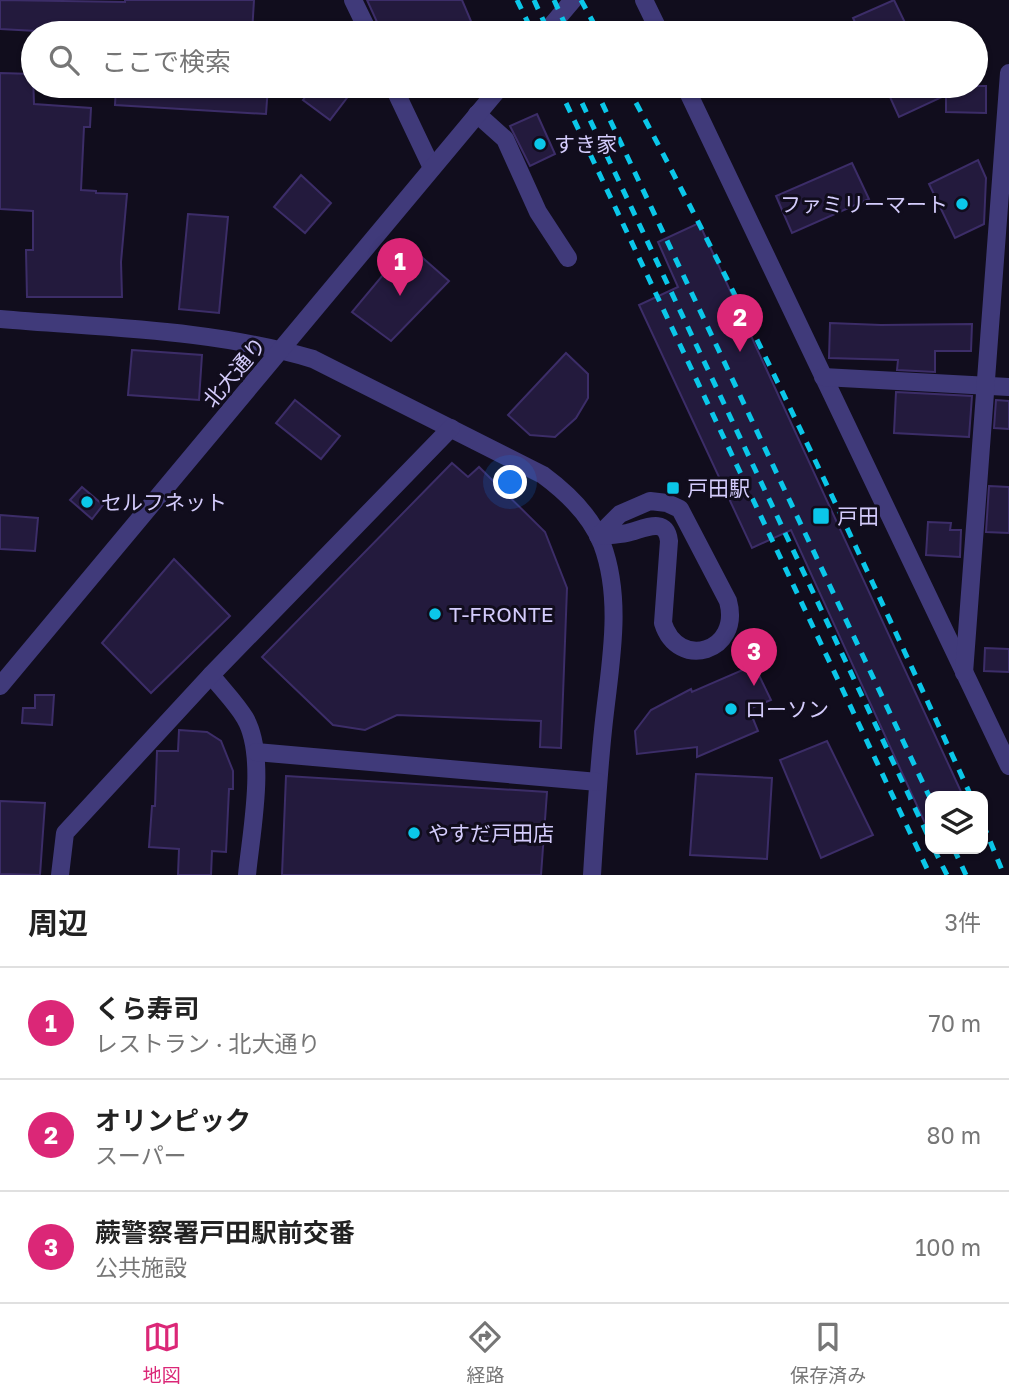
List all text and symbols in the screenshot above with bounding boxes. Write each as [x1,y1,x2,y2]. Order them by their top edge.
search box [21,21,988,98]
icon: search [45,41,83,79]
text: ここで検索 [101,46,231,77]
place label: すき家 [554,131,617,157]
marker: すき家 [532,136,548,152]
place label: ファミリーマート [780,191,948,217]
marker: ファミリーマート [954,196,970,212]
pin: 1 [377,238,423,296]
pin: 2 [717,294,763,352]
street label: 北大通り [197,331,271,413]
your location [493,465,527,499]
place label: 戸田駅 [687,475,750,501]
marker: 戸田駅 [665,480,681,496]
place label: セルフネット [101,489,227,515]
marker: セルフネット [79,494,95,510]
place label: 戸田 [837,503,879,529]
marker: 戸田 [811,506,831,526]
place label: T-FRONTE [449,601,553,627]
marker: T-FRONTE [427,606,443,622]
pin: 3 [731,628,777,686]
place label: ローソン [745,696,829,722]
marker: ローソン [723,701,739,717]
map controls [925,791,988,854]
button: layers [925,791,988,854]
place label: やすだ戸田店 [428,820,554,846]
marker: やすだ戸田店 [406,825,422,841]
text: 周辺 [28,905,88,941]
text: 3件 [945,908,981,936]
text: くら寿司 [95,993,199,1024]
text: 1 [45,1009,57,1037]
text: 70 m [928,1009,981,1037]
text: レストラン · 北大通り [95,1029,320,1057]
text: オリンピック [95,1105,251,1136]
text: 2 [44,1121,58,1149]
text: 80 m [927,1121,981,1149]
text: スーパー [95,1141,187,1169]
text: 蕨警察署戸田駅前交番 [95,1217,355,1248]
text: 3 [44,1233,58,1261]
text: 100 m [915,1233,981,1261]
text: 公共施設 [95,1253,187,1281]
tab: 地図 [143,1318,181,1387]
tab: 経路 [466,1318,504,1387]
tab: 保存済み [790,1318,866,1387]

